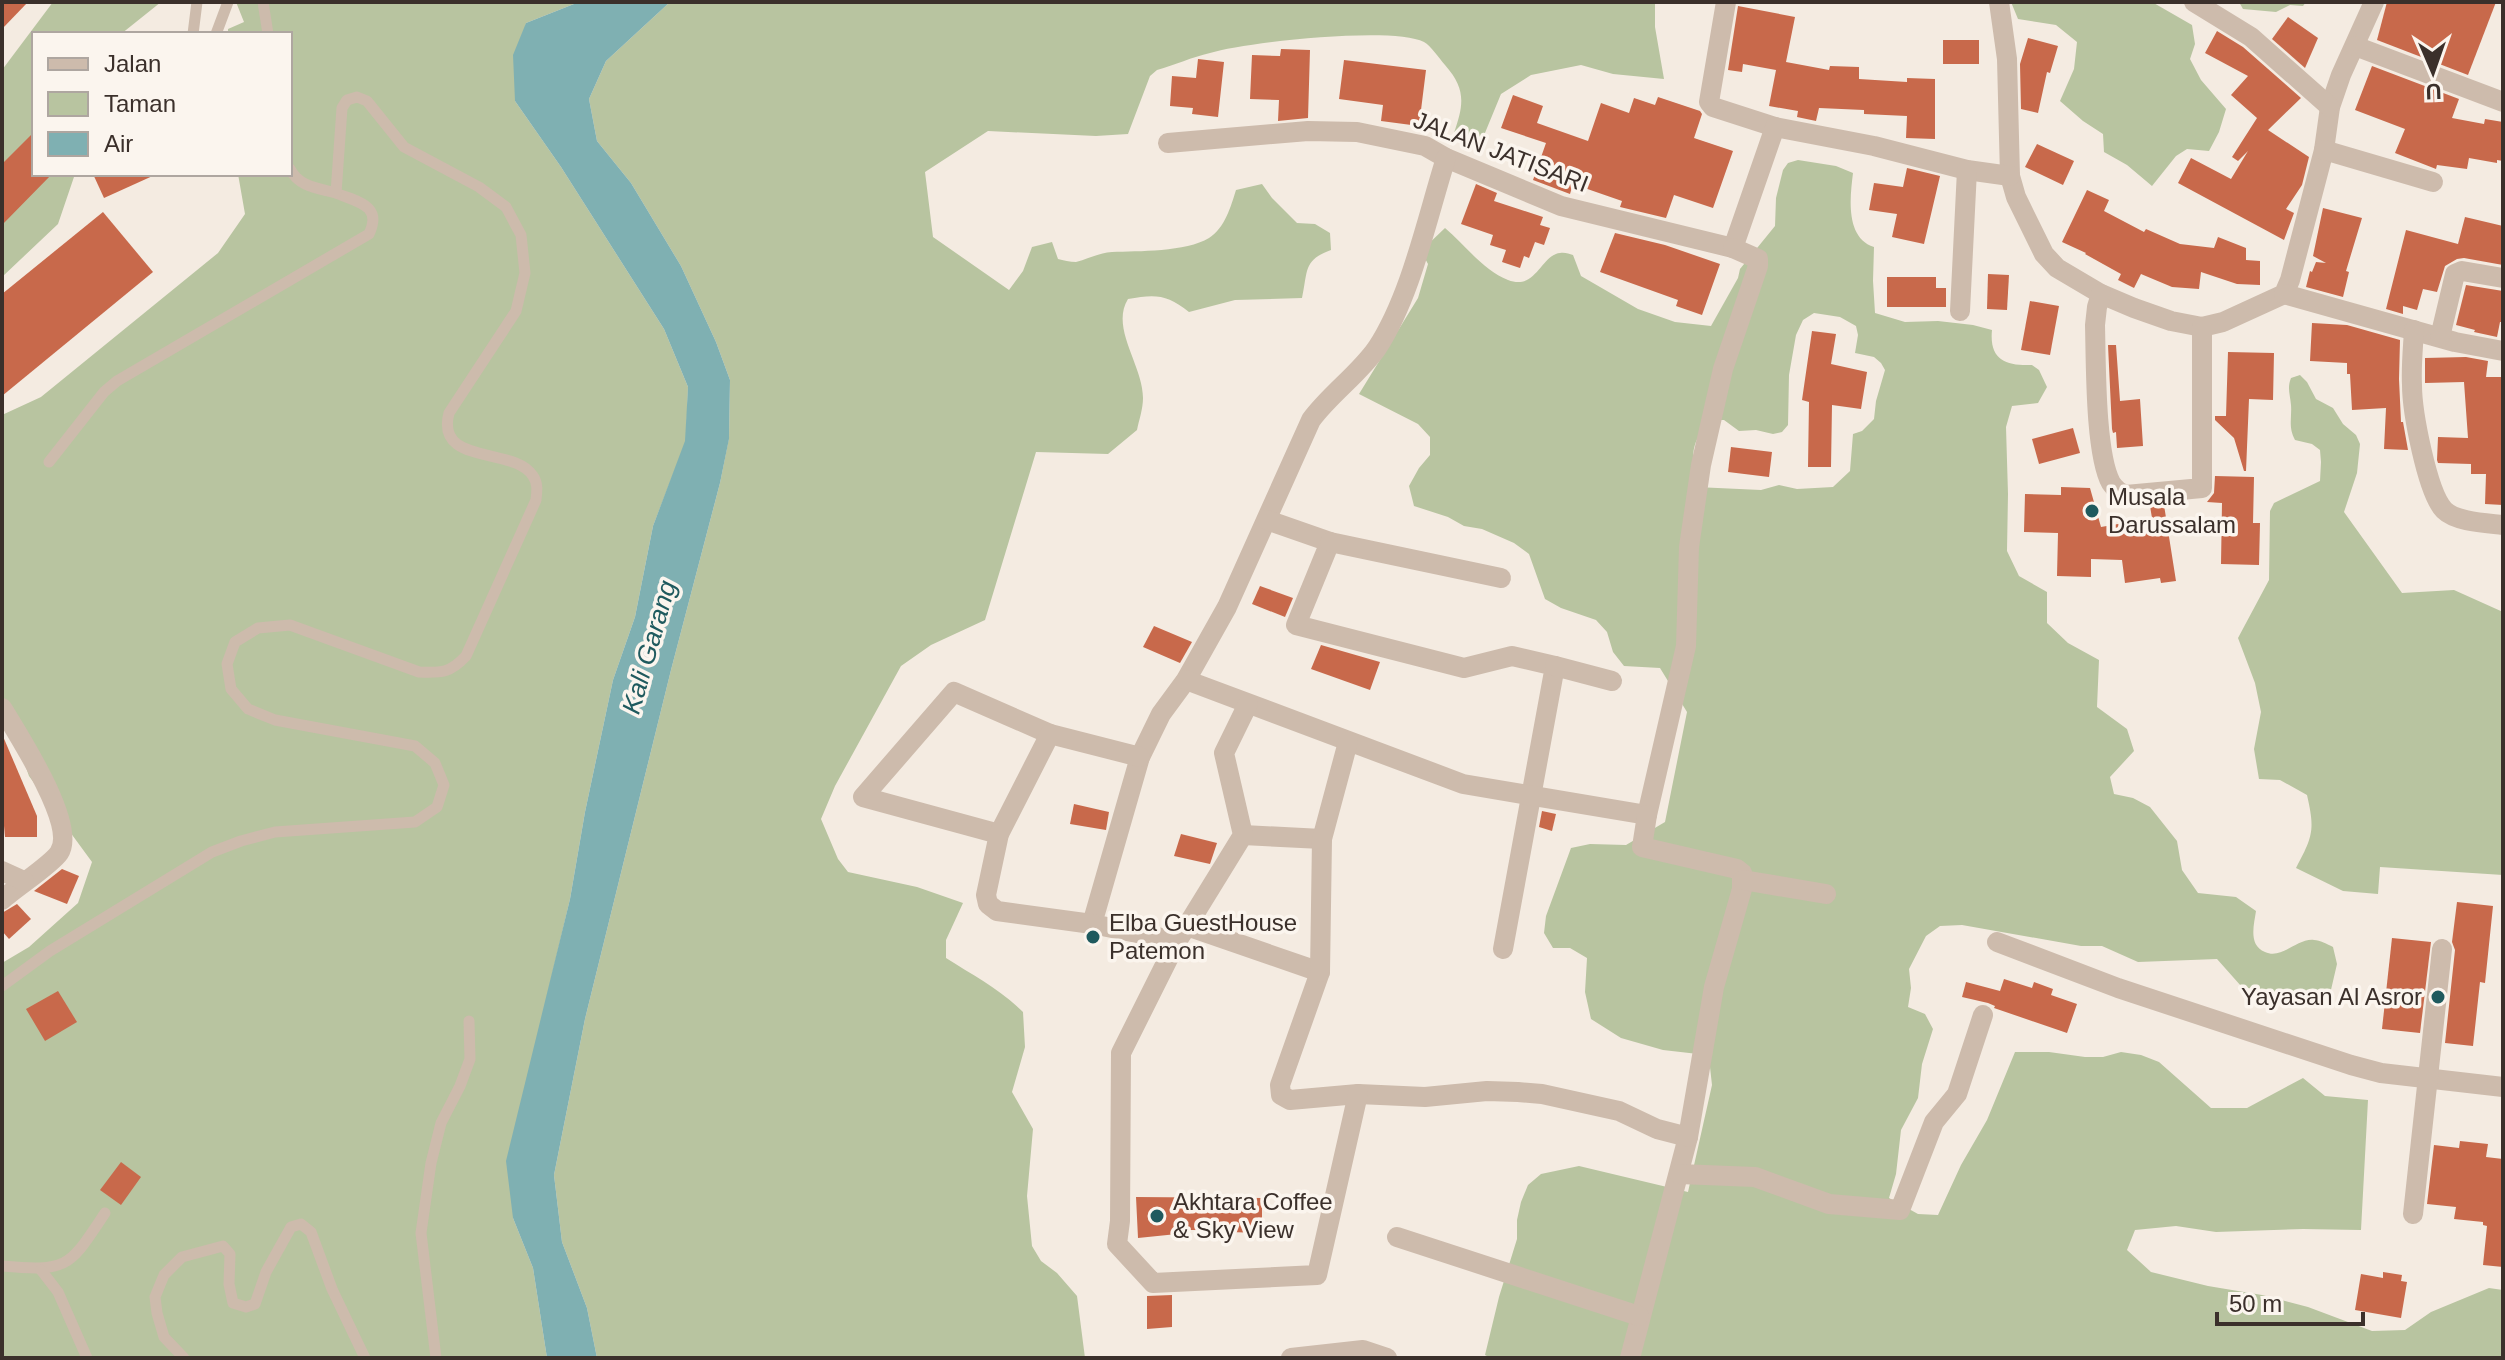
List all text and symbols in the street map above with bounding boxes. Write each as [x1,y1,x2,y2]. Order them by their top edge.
legend [32,32,292,176]
north arrow [2393,32,2473,112]
text: Jalan [104,50,161,77]
text: U [2425,79,2442,104]
text: Taman [104,90,176,117]
street label: JALAN JATISARI [1410,106,1592,197]
text: Air [104,130,133,157]
place label: Musala Darussalam [2108,483,2236,538]
marker: Musala Darussalam [2083,502,2101,520]
water label: Kali Garang [616,576,682,717]
place label: Elba GuestHouse Patemon [1109,909,1297,964]
marker: Elba GuestHouse Patemon [1084,928,1102,946]
place label: Yayasan Al Asror [2241,983,2422,1010]
marker: Yayasan Al Asror [2429,988,2447,1006]
place label: Akhtara Coffee & Sky View [1173,1188,1333,1243]
marker: Akhtara Coffee & Sky View [1148,1207,1166,1225]
scale bar [2217,1276,2363,1326]
text: 50 m [2229,1290,2282,1317]

